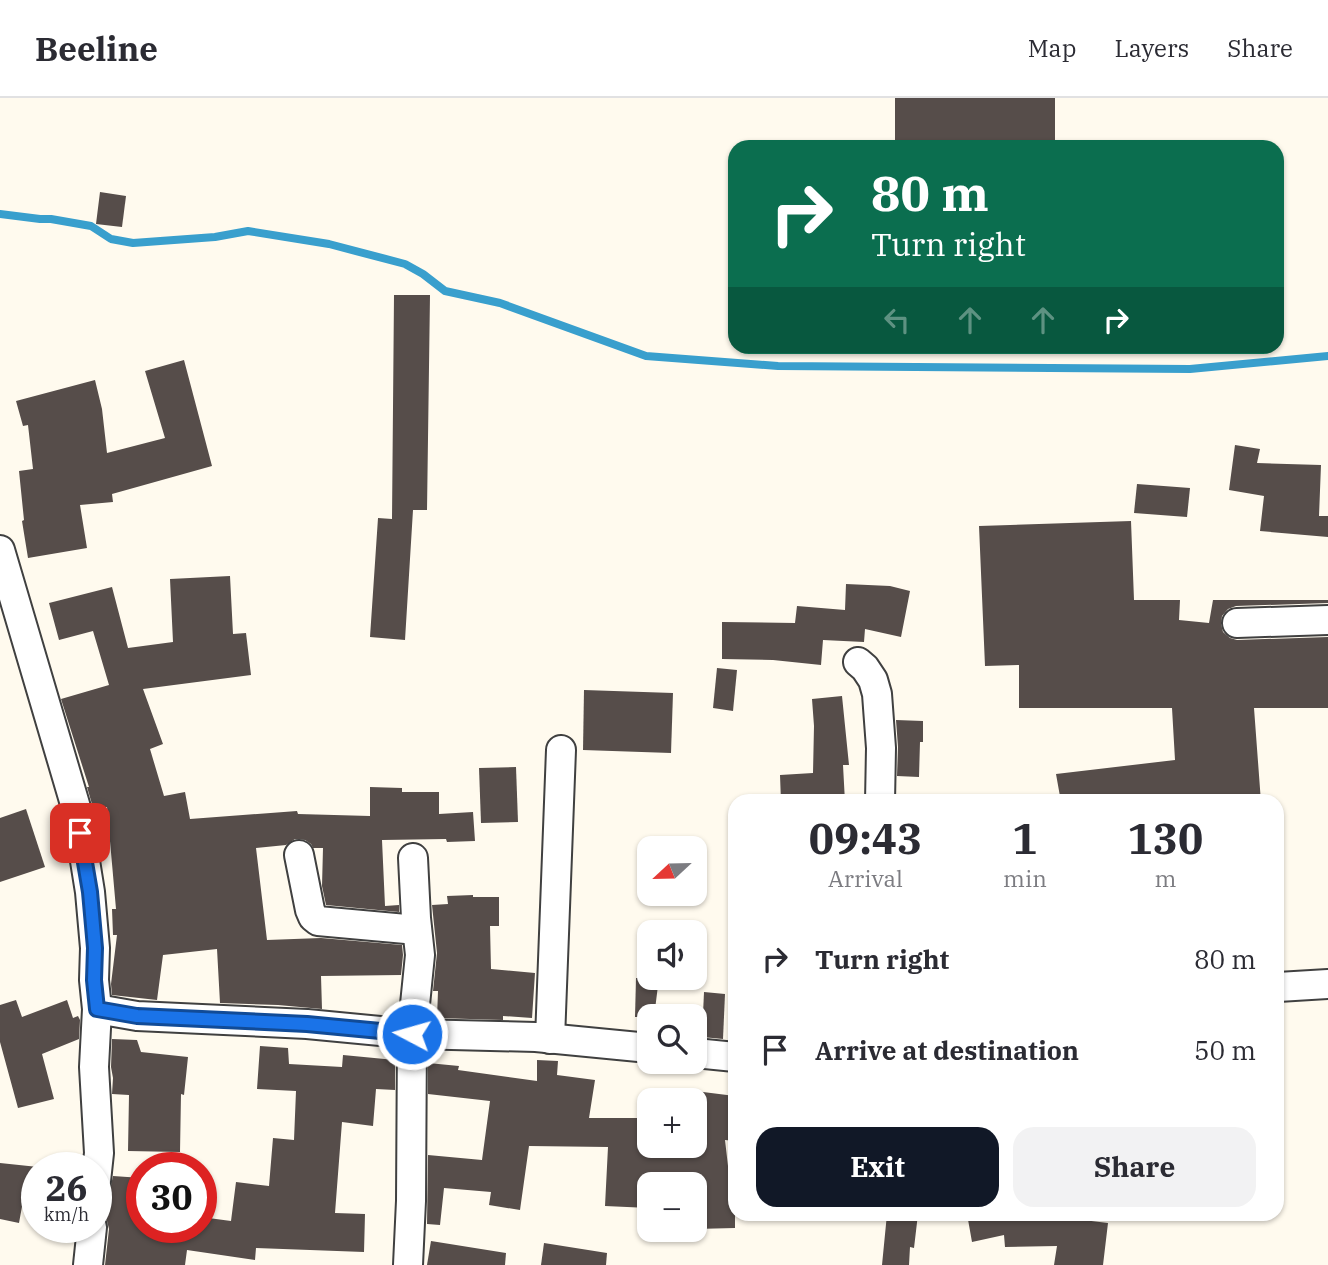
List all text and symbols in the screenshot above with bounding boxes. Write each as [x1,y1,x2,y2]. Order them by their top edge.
text: Beeline [35,27,158,70]
text: Map [1028,32,1076,64]
text: Layers [1114,32,1189,64]
text: Share [1227,32,1293,64]
text: 80 m [871,161,989,224]
icon: right [756,168,847,259]
text: Turn right [871,223,1026,265]
icon: left [878,301,916,339]
icon: ahead [951,301,989,339]
icon: ahead [1024,301,1062,339]
icon: right [1097,301,1135,339]
pin [50,803,110,863]
text: 09:43 [809,811,922,866]
text: 1 [1012,811,1038,866]
text: 130 [1128,811,1203,866]
icon: arrive [61,814,99,852]
north arrow [637,836,707,906]
map controls [637,836,707,1242]
text: Arrival [828,863,903,893]
text: min [1003,863,1047,893]
text: m [1154,863,1176,893]
button: sound [637,920,707,990]
icon: right [756,940,794,978]
text: Turn right [815,942,949,976]
text: 80 m [1194,942,1256,976]
position arrow [375,997,449,1071]
button: search [637,1004,707,1074]
icon: arrive [756,1031,794,1069]
text: Arrive at destination [815,1033,1079,1067]
text: 50 m [1194,1033,1256,1067]
button: + [637,1088,707,1158]
button: Exit [756,1127,999,1207]
button: Share [1013,1127,1256,1207]
speed limit sign: 30 [126,1152,217,1243]
text: 26 [45,1165,88,1211]
button: − [637,1172,707,1242]
text: km/h [44,1203,89,1226]

